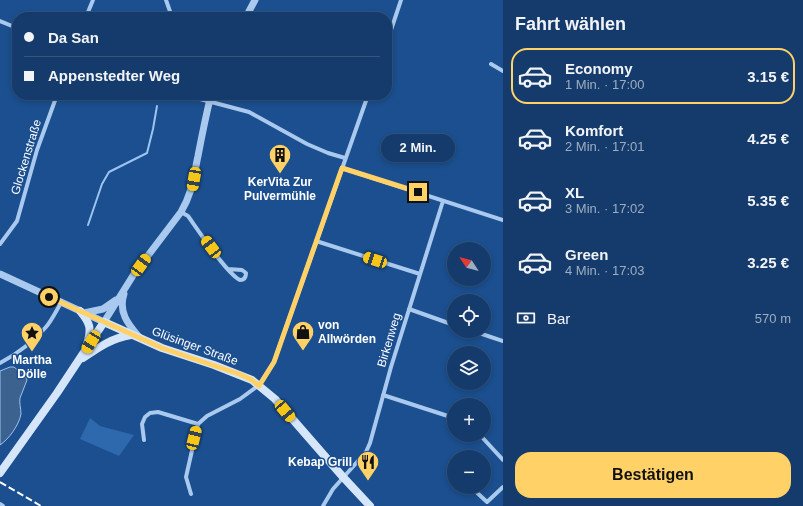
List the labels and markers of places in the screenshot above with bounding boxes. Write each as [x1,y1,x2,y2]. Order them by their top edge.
building icon: KerVita Zur Pulvermühle [267,142,293,175]
place label: KerVita Zur Pulvermühle [244,175,316,203]
place label: von Allwörden [318,318,376,346]
shop icon: von Allwörden [290,319,316,352]
place icon: Martha Dölle [19,320,45,353]
place label: Martha Dölle [12,353,52,381]
restaurant icon: Kebap Grill [355,449,381,482]
place label: Kebap Grill [288,455,352,469]

